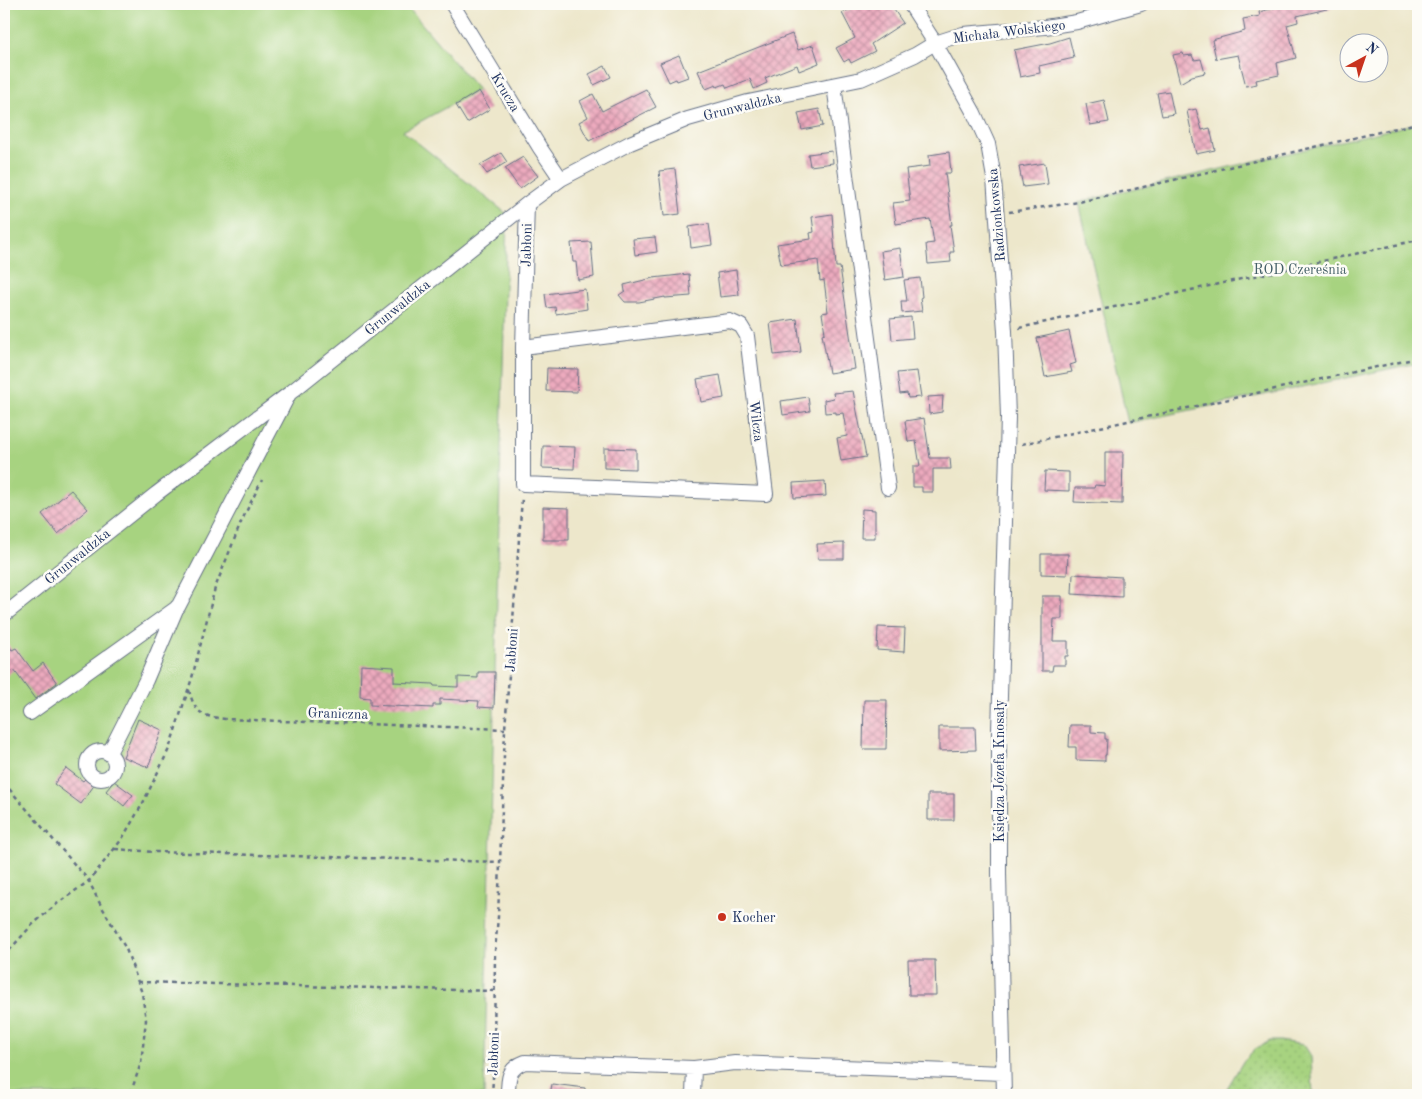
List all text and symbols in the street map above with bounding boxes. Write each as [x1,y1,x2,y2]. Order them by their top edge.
street label: Michała Wolskiego [952,18,1066,46]
north arrow [1340,32,1390,82]
text: N [1363,40,1381,58]
street label: Krucza [488,70,522,115]
street label: Grunwaldzka [702,91,783,123]
street label: Radzionkowska [986,167,1008,262]
street label: Jabłoni [520,223,534,267]
park label: ROD Czereśnia [1253,263,1347,277]
street label: Grunwaldzka [362,277,433,338]
street label: Wilcza [747,400,765,442]
street label: Grunwaldzka [42,526,113,587]
street label: Jabłoni [503,628,521,672]
street label: Księdza Józefa Knosały [993,699,1007,843]
street label: Graniczna [307,706,369,722]
marker: Kocher [716,911,728,923]
place label: Kocher [732,911,776,925]
street label: Jabłoni [486,1032,502,1076]

